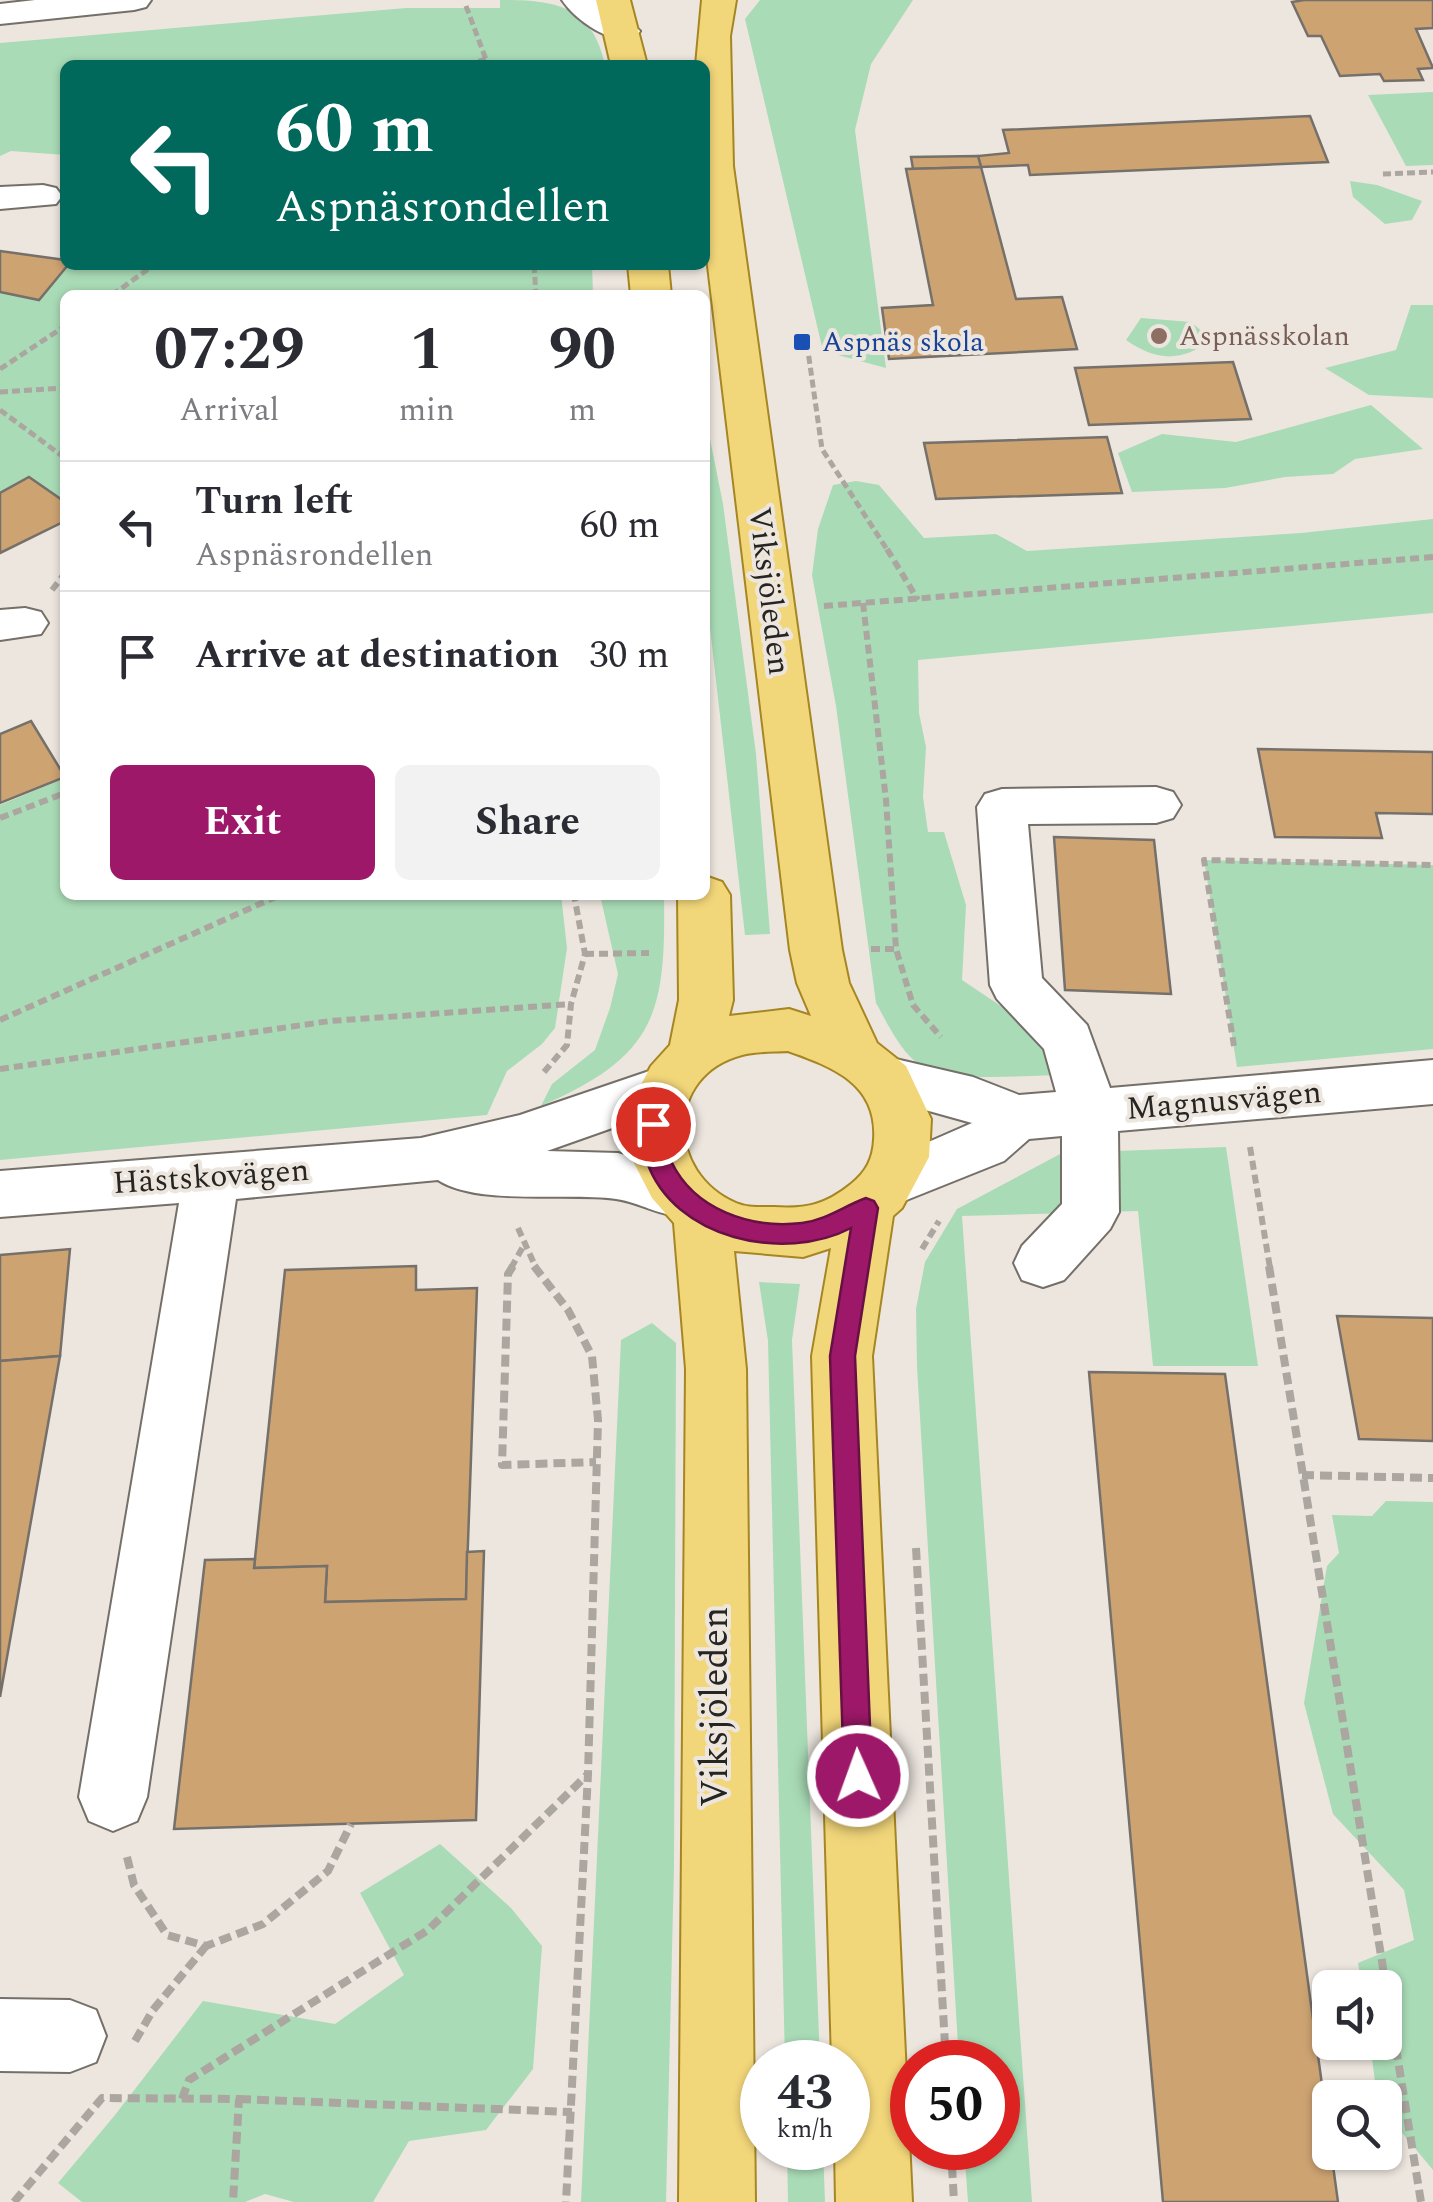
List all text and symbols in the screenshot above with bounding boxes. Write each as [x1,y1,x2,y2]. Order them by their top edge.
text: 60 m [275,77,434,183]
icon: left [110,100,240,230]
text: Aspnäsrondellen [275,173,610,242]
text: 07:29 [154,304,305,396]
text: 1 [410,304,444,396]
text: 90 [549,304,616,396]
place label: Aspnässkolan [1179,315,1350,358]
place label: Aspnäs skola [822,321,984,364]
marker: Aspnässkolan [1148,325,1170,347]
marker: Aspnäs skola [791,331,813,353]
text: Arrival [179,386,279,435]
text: min [399,386,455,435]
text: m [569,386,596,435]
text: Turn left [195,473,353,531]
text: 60 m [580,497,660,555]
icon: left [110,499,165,554]
street label: Viksjöleden [734,504,804,678]
text: Aspnäsrondellen [195,531,434,580]
text: Arrive at destination [195,627,559,685]
text: 30 m [589,627,669,685]
icon: arrive [110,629,165,684]
button: Exit [110,765,375,880]
button: Share [395,765,660,880]
street label: Magnusvägen [1124,1068,1324,1134]
pin [611,1082,696,1167]
icon: arrive [626,1097,681,1152]
street label: Hästskovägen [111,1146,311,1208]
street label: Viksjöleden [687,1607,745,1807]
position arrow [806,1724,910,1828]
map controls [1312,1970,1402,2170]
button: sound [1312,1970,1402,2060]
speed limit sign: 50 [890,2040,1020,2170]
text: 43 [777,2055,833,2131]
button: search [1312,2080,1402,2170]
text: km/h [777,2111,833,2149]

